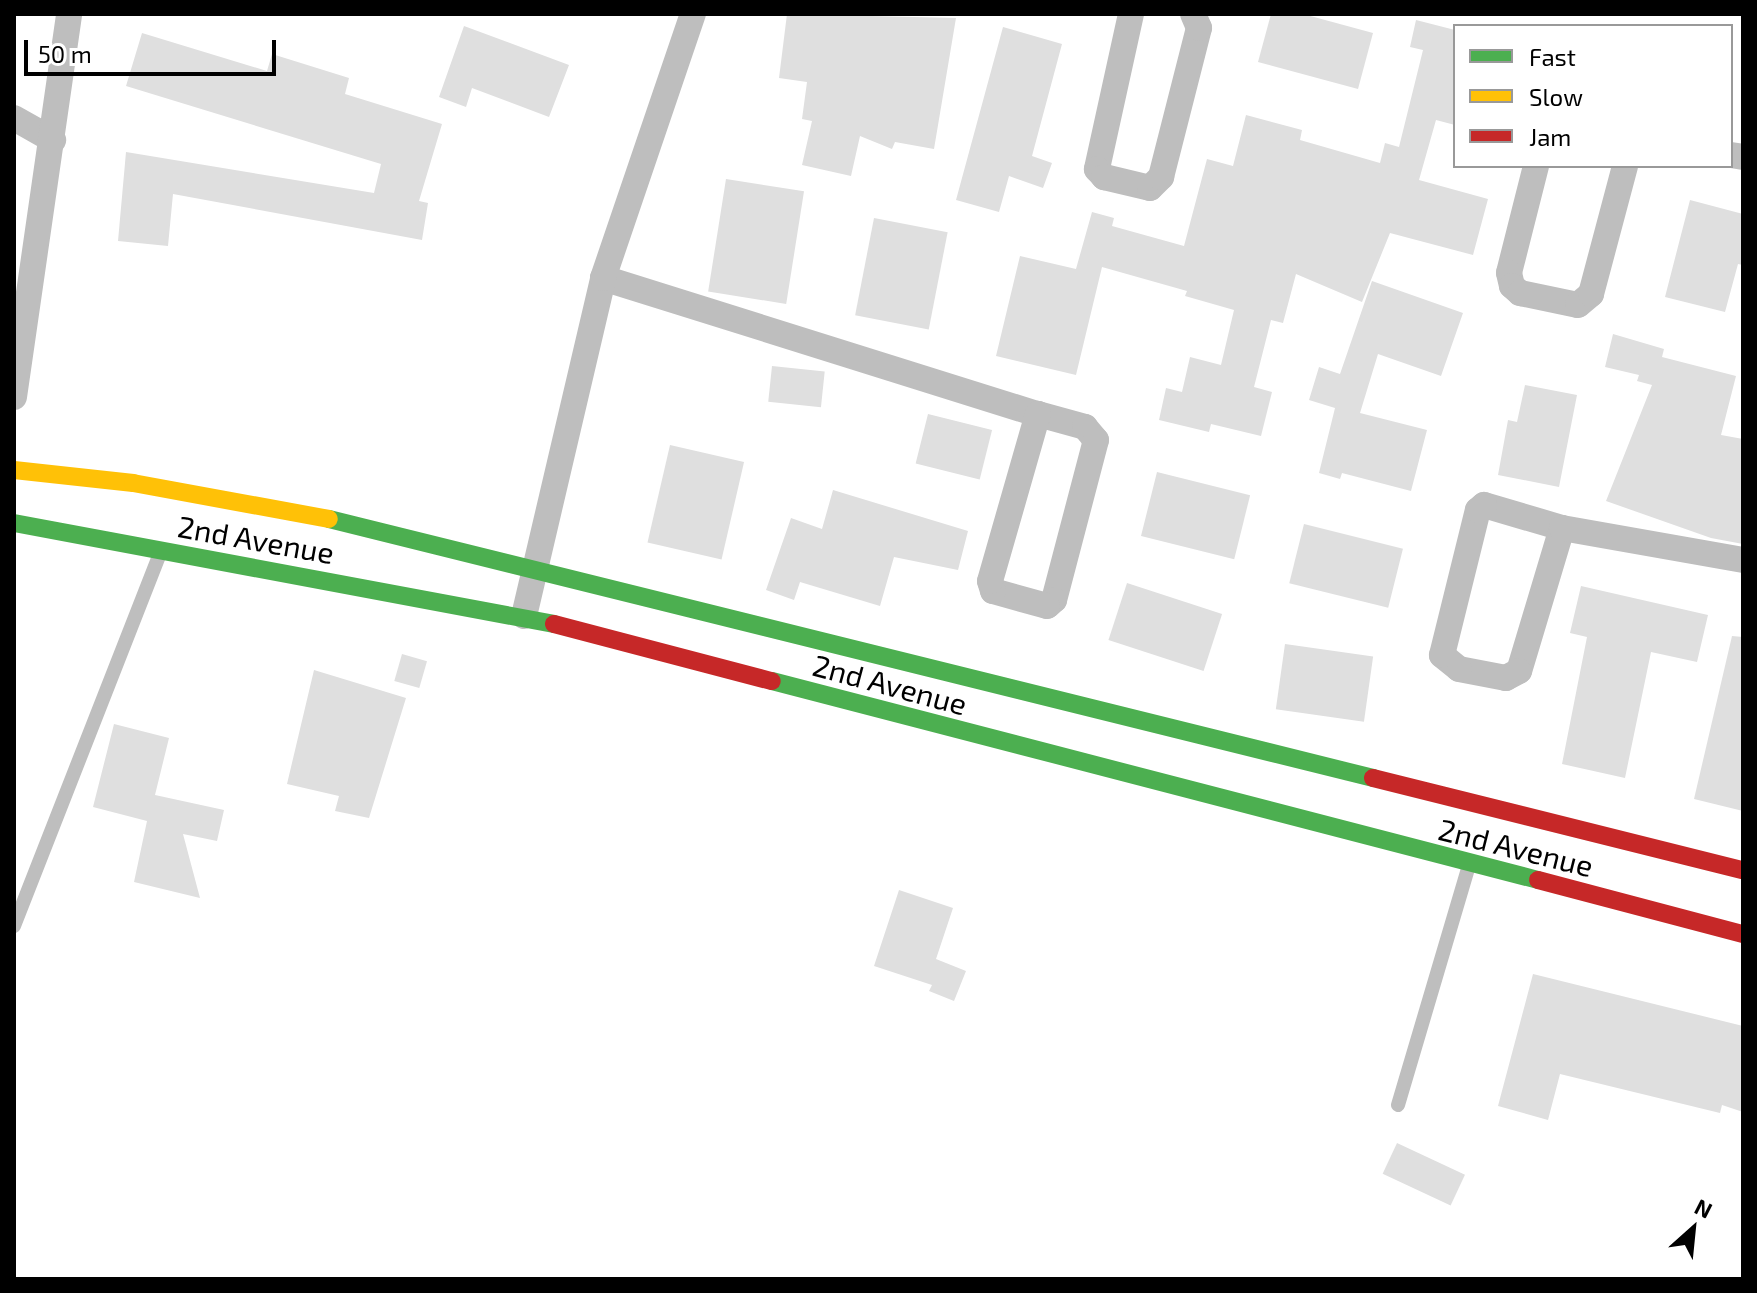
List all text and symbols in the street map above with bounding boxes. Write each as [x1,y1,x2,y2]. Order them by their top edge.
scale bar [28,24,280,74]
legend [1453,24,1733,168]
text: 50 m [38,39,92,68]
text: Fast [1529,42,1576,71]
text: Slow [1529,82,1583,111]
text: Jam [1529,122,1571,151]
street label: 2nd Avenue [175,507,337,571]
street label: 2nd Avenue [809,646,971,722]
street label: 2nd Avenue [1435,810,1597,884]
north arrow [1653,1189,1733,1269]
text: N [1691,1192,1717,1223]

